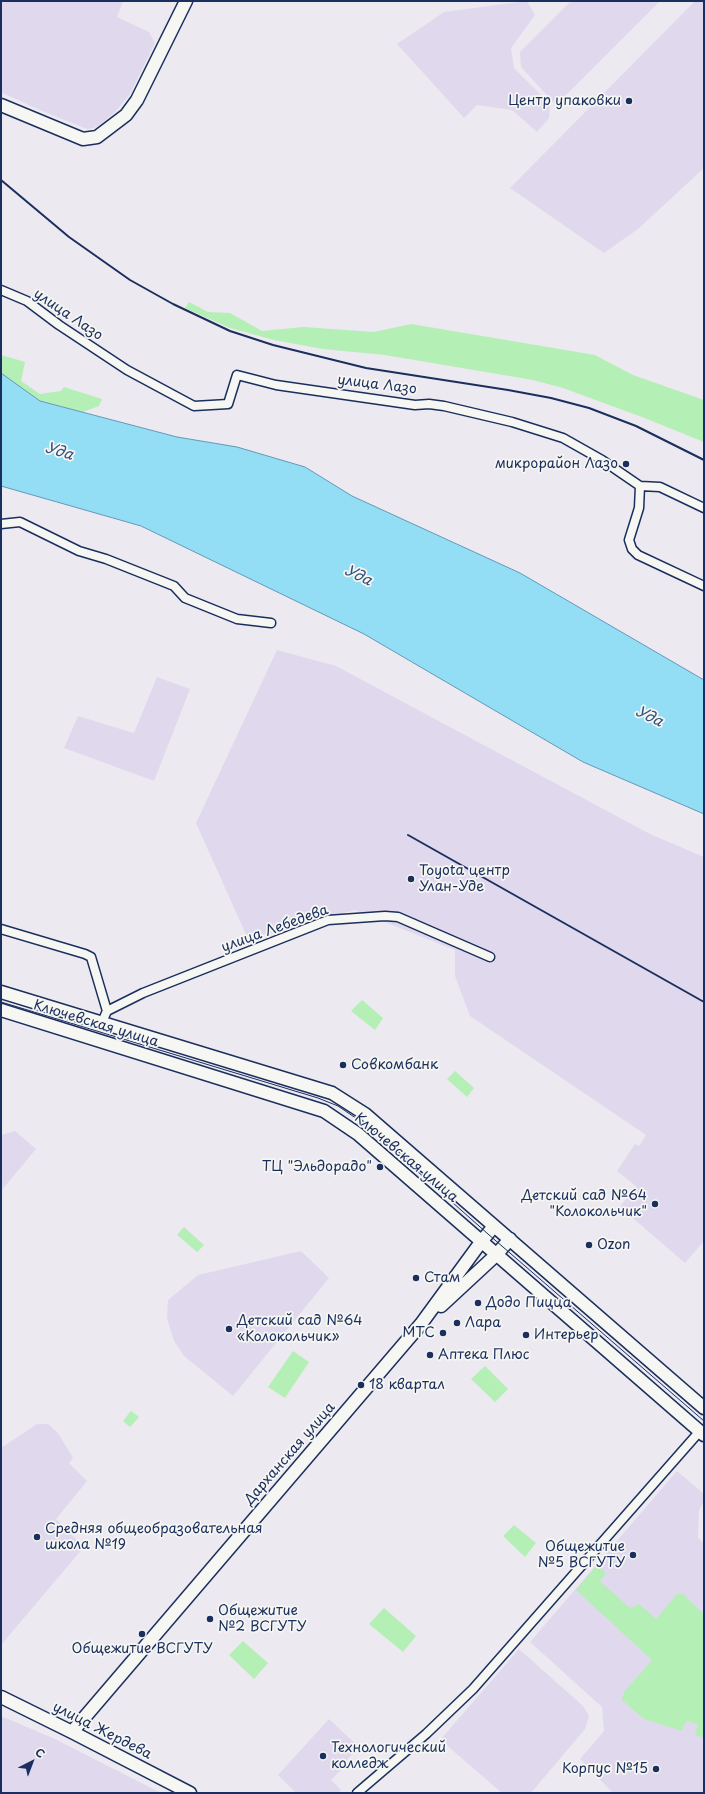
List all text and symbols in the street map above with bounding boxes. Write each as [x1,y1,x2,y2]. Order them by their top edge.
place label: Центр упаковки [508,93,621,109]
marker: Центр упаковки [624,96,634,106]
street label: улица Лазо [30,286,106,344]
street label: улица Лазо [336,372,418,398]
water label: Уда [43,439,75,465]
place label: микрорайон Лазо [495,456,618,472]
marker: микрорайон Лазо [621,459,631,469]
water label: Уда [341,562,375,590]
water label: Уда [632,703,666,731]
place label: Toyota центр Улан-Уде [419,863,510,896]
marker: Toyota центр Улан-Уде [406,874,416,884]
street label: улица Лебедева [219,902,331,956]
street label: Ключевская улица [31,997,161,1051]
place label: Совкомбанк [351,1057,438,1073]
marker: Совкомбанк [338,1060,348,1070]
street label: Ключевская улица [351,1110,461,1206]
place label: ТЦ "Эльдорадо" [262,1159,372,1175]
marker: ТЦ "Эльдорадо" [375,1162,385,1172]
place label: Детский сад №64 "Колокольчик" [522,1188,647,1220]
marker: Детский сад №64 "Колокольчик" [650,1199,660,1209]
place label: Ozon [597,1237,630,1253]
marker: Ozon [584,1240,594,1250]
place label: Стам [424,1270,460,1286]
marker: Стам [411,1273,421,1283]
place label: Додо Пицца [486,1295,571,1311]
marker: Додо Пицца [473,1298,483,1308]
place label: Детский сад №64 «Колокольчик» [237,1313,362,1346]
place label: Лара [465,1315,501,1331]
marker: Лара [452,1318,462,1328]
marker: Детский сад №64 «Колокольчик» [224,1324,234,1334]
place label: МТС [402,1325,435,1341]
place label: Интерьер [534,1327,599,1343]
marker: МТС [438,1328,448,1338]
marker: Интерьер [521,1330,531,1340]
place label: Аптека Плюс [438,1347,529,1363]
marker: Аптека Плюс [425,1350,435,1360]
place label: 18 квартал [369,1377,445,1393]
marker: 18 квартал [356,1380,366,1390]
street label: Дарханская улица [241,1399,339,1509]
place label: Средняя общеобразовательная школа №19 [45,1521,263,1554]
marker: Средняя общеобразовательная школа №19 [32,1532,42,1542]
place label: Общежитие №5 ВСГУТУ [538,1539,625,1572]
marker: Общежитие №5 ВСГУТУ [628,1550,638,1560]
place label: Общежитие №2 ВСГУТУ [218,1603,306,1636]
marker: Общежитие №2 ВСГУТУ [205,1614,215,1624]
marker: Общежитие ВСГУТУ [137,1629,147,1639]
place label: Общежитие ВСГУТУ [71,1641,213,1657]
street label: улица Жердева [50,1699,154,1763]
place label: Технологический колледж [331,1740,446,1772]
north arrow [12,1742,52,1782]
text: С [32,1744,49,1762]
marker: Технологический колледж [318,1751,328,1761]
place label: Корпус №15 [562,1761,648,1777]
marker: Корпус №15 [651,1764,661,1774]

